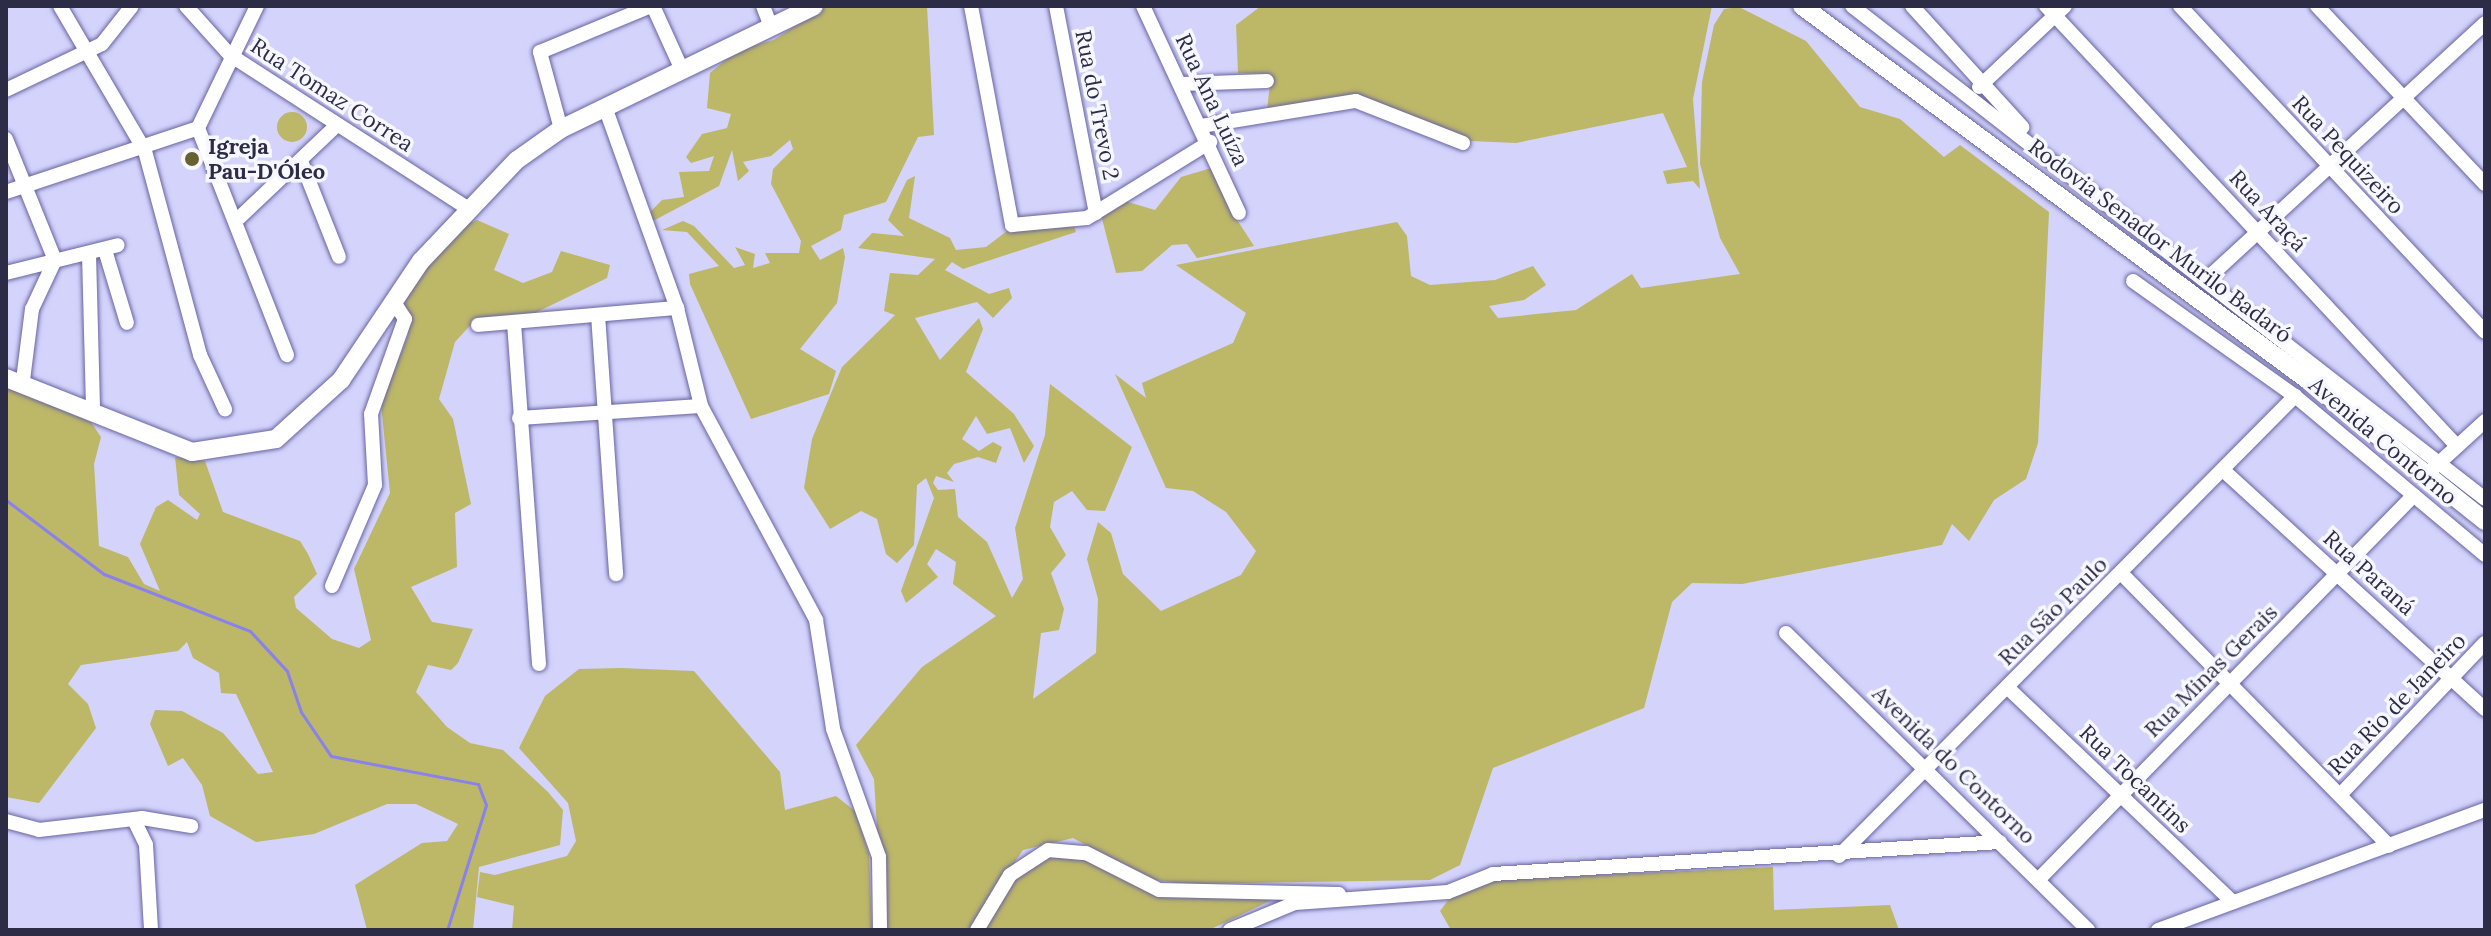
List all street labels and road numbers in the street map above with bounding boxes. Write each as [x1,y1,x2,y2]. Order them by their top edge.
street label: Rua do Trevo 2 [1070,28,1124,182]
street label: Rua Ana Luíza [1170,30,1254,170]
street label: Rua Tomaz Correa [246,33,418,157]
street label: Rua Pequizeiro [2286,90,2410,220]
street label: Rodovia Senador Murilo Badaró [2023,133,2297,349]
street label: Rua Araçá [2224,165,2312,257]
street label: Avenida Contorno [2304,372,2462,510]
street label: Rua Paraná [2318,525,2420,621]
street label: Rua São Paulo [1993,551,2113,671]
street label: Rua Minas Gerais [2139,599,2283,743]
street label: Rua Rio de Janeiro [2323,628,2471,780]
street label: Avenida do Contorno [1867,680,2041,850]
street label: Rua Tocantins [2074,719,2196,839]

